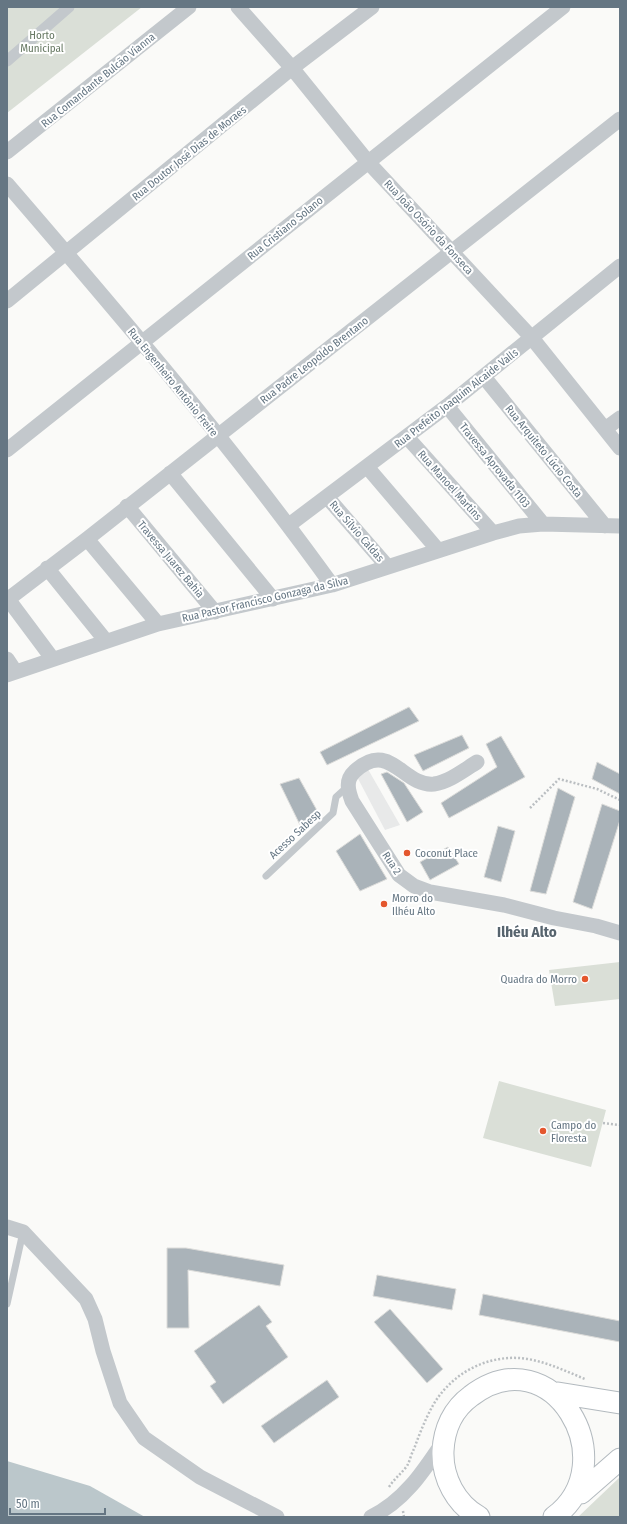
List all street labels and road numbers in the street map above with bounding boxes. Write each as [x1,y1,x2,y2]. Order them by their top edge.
street label: Rua Comandante Bulcão Vianna [39,30,158,130]
street label: Rua Doutor José Dias de Moraes [130,103,249,203]
street label: Rua João Osório da Fonseca [381,177,476,277]
street label: Rua Cristiano Solano [245,194,326,263]
street label: Rua Padre Leopoldo Brentano [258,314,371,407]
street label: Rua Engenheiro Antônio Freire [125,326,220,439]
street label: Rua Prefeito Joaquim Alcaide Valls [392,346,521,451]
street label: Rua Arquiteto Lúcio Costa [502,402,585,500]
street label: Travessa Aprovada 1103 [457,420,533,510]
street label: Rua Manoel Martins [415,448,485,523]
street label: Rua Sílvio Caldas [327,498,387,565]
street label: Travessa Juarez Bahia [135,518,207,600]
street label: Rua Pastor Francisco Gonzaga da Silva [181,574,349,625]
street label: Acesso Sabesp [267,807,324,862]
street label: Rua 2 [379,849,404,877]

